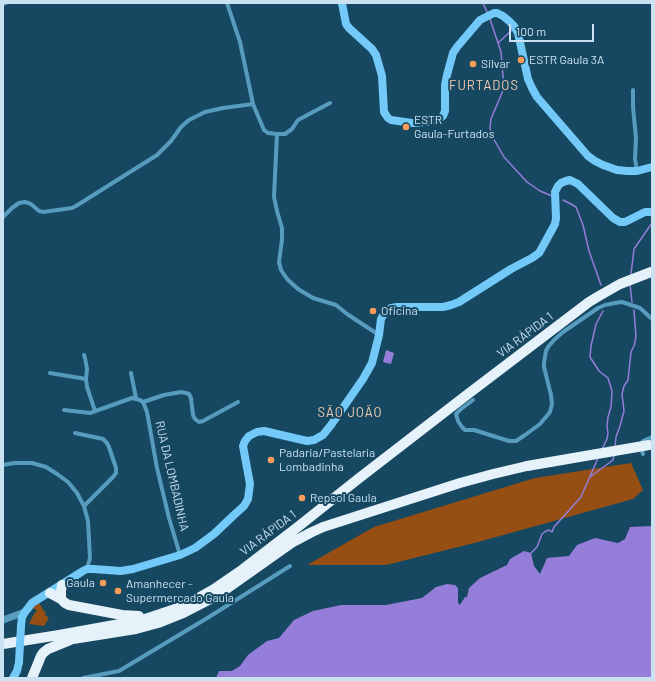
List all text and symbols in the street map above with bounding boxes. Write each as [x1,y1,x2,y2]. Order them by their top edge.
scale bar [511,16,596,42]
text: 100 m [516,24,546,38]
place label: ESTR Gaula 3A [529,53,604,67]
marker: ESTR Gaula 3A [516,55,526,65]
place label: Silvar [481,57,510,71]
marker: Silvar [468,59,478,69]
district label: FURTADOS [449,78,519,94]
place label: ESTR Gaula-Furtados [414,113,494,141]
marker: ESTR Gaula-Furtados [401,122,411,132]
place label: Oficina [381,304,418,318]
marker: Oficina [368,306,378,316]
street label: VIA RÁPIDA 1 [494,309,556,361]
district label: SÃO JOÃO [317,405,383,421]
street label: RUA DA LOMBADINHA [152,419,192,533]
place label: Padaria/Pastelaria Lombadinha [279,446,375,474]
marker: Padaria/Pastelaria Lombadinha [266,455,276,465]
place label: Repsol Gaula [310,491,377,505]
marker: Repsol Gaula [297,493,307,503]
street label: VIA RÁPIDA 1 [237,507,299,559]
place label: Gaula [66,576,95,590]
place label: Amanhecer - Supermercado Gaula [126,577,234,605]
marker: Gaula [98,578,108,588]
marker: Amanhecer - Supermercado Gaula [113,586,123,596]

